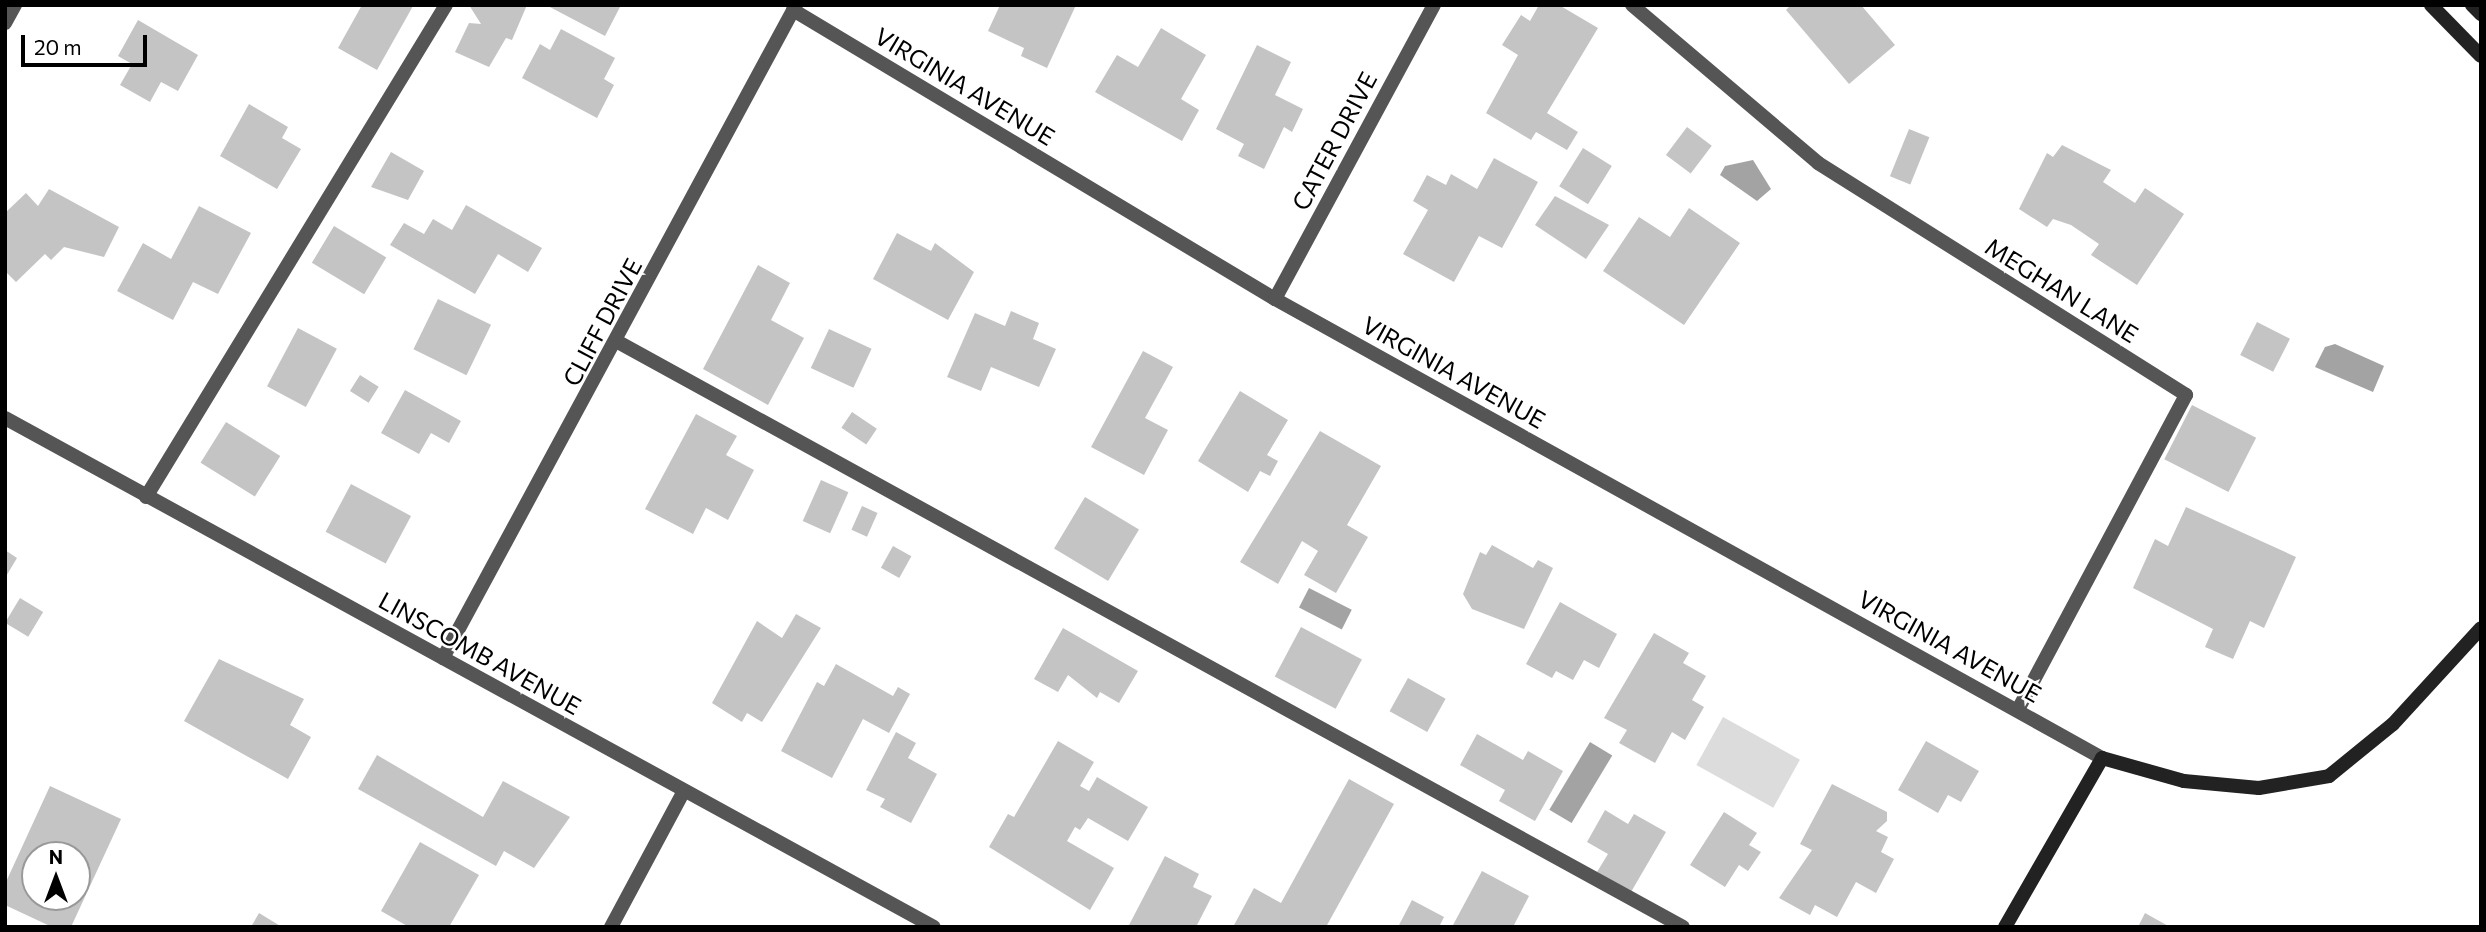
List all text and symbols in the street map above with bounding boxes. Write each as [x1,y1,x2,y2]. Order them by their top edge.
scale bar [24,21,150,65]
street label: VIRGINIA AVENUE [870,21,1060,151]
text: 20 m [34,34,82,59]
street label: CATER DRIVE [1286,67,1382,215]
street label: MEGHAN LANE [1980,232,2144,348]
street label: CLIFF DRIVE [556,253,648,391]
street label: VIRGINIA AVENUE [1358,310,1550,434]
street label: VIRGINIA AVENUE [1854,584,2046,708]
street label: LINSCOMB AVENUE [374,585,586,721]
north arrow [21,841,91,911]
text: N [49,845,63,868]

